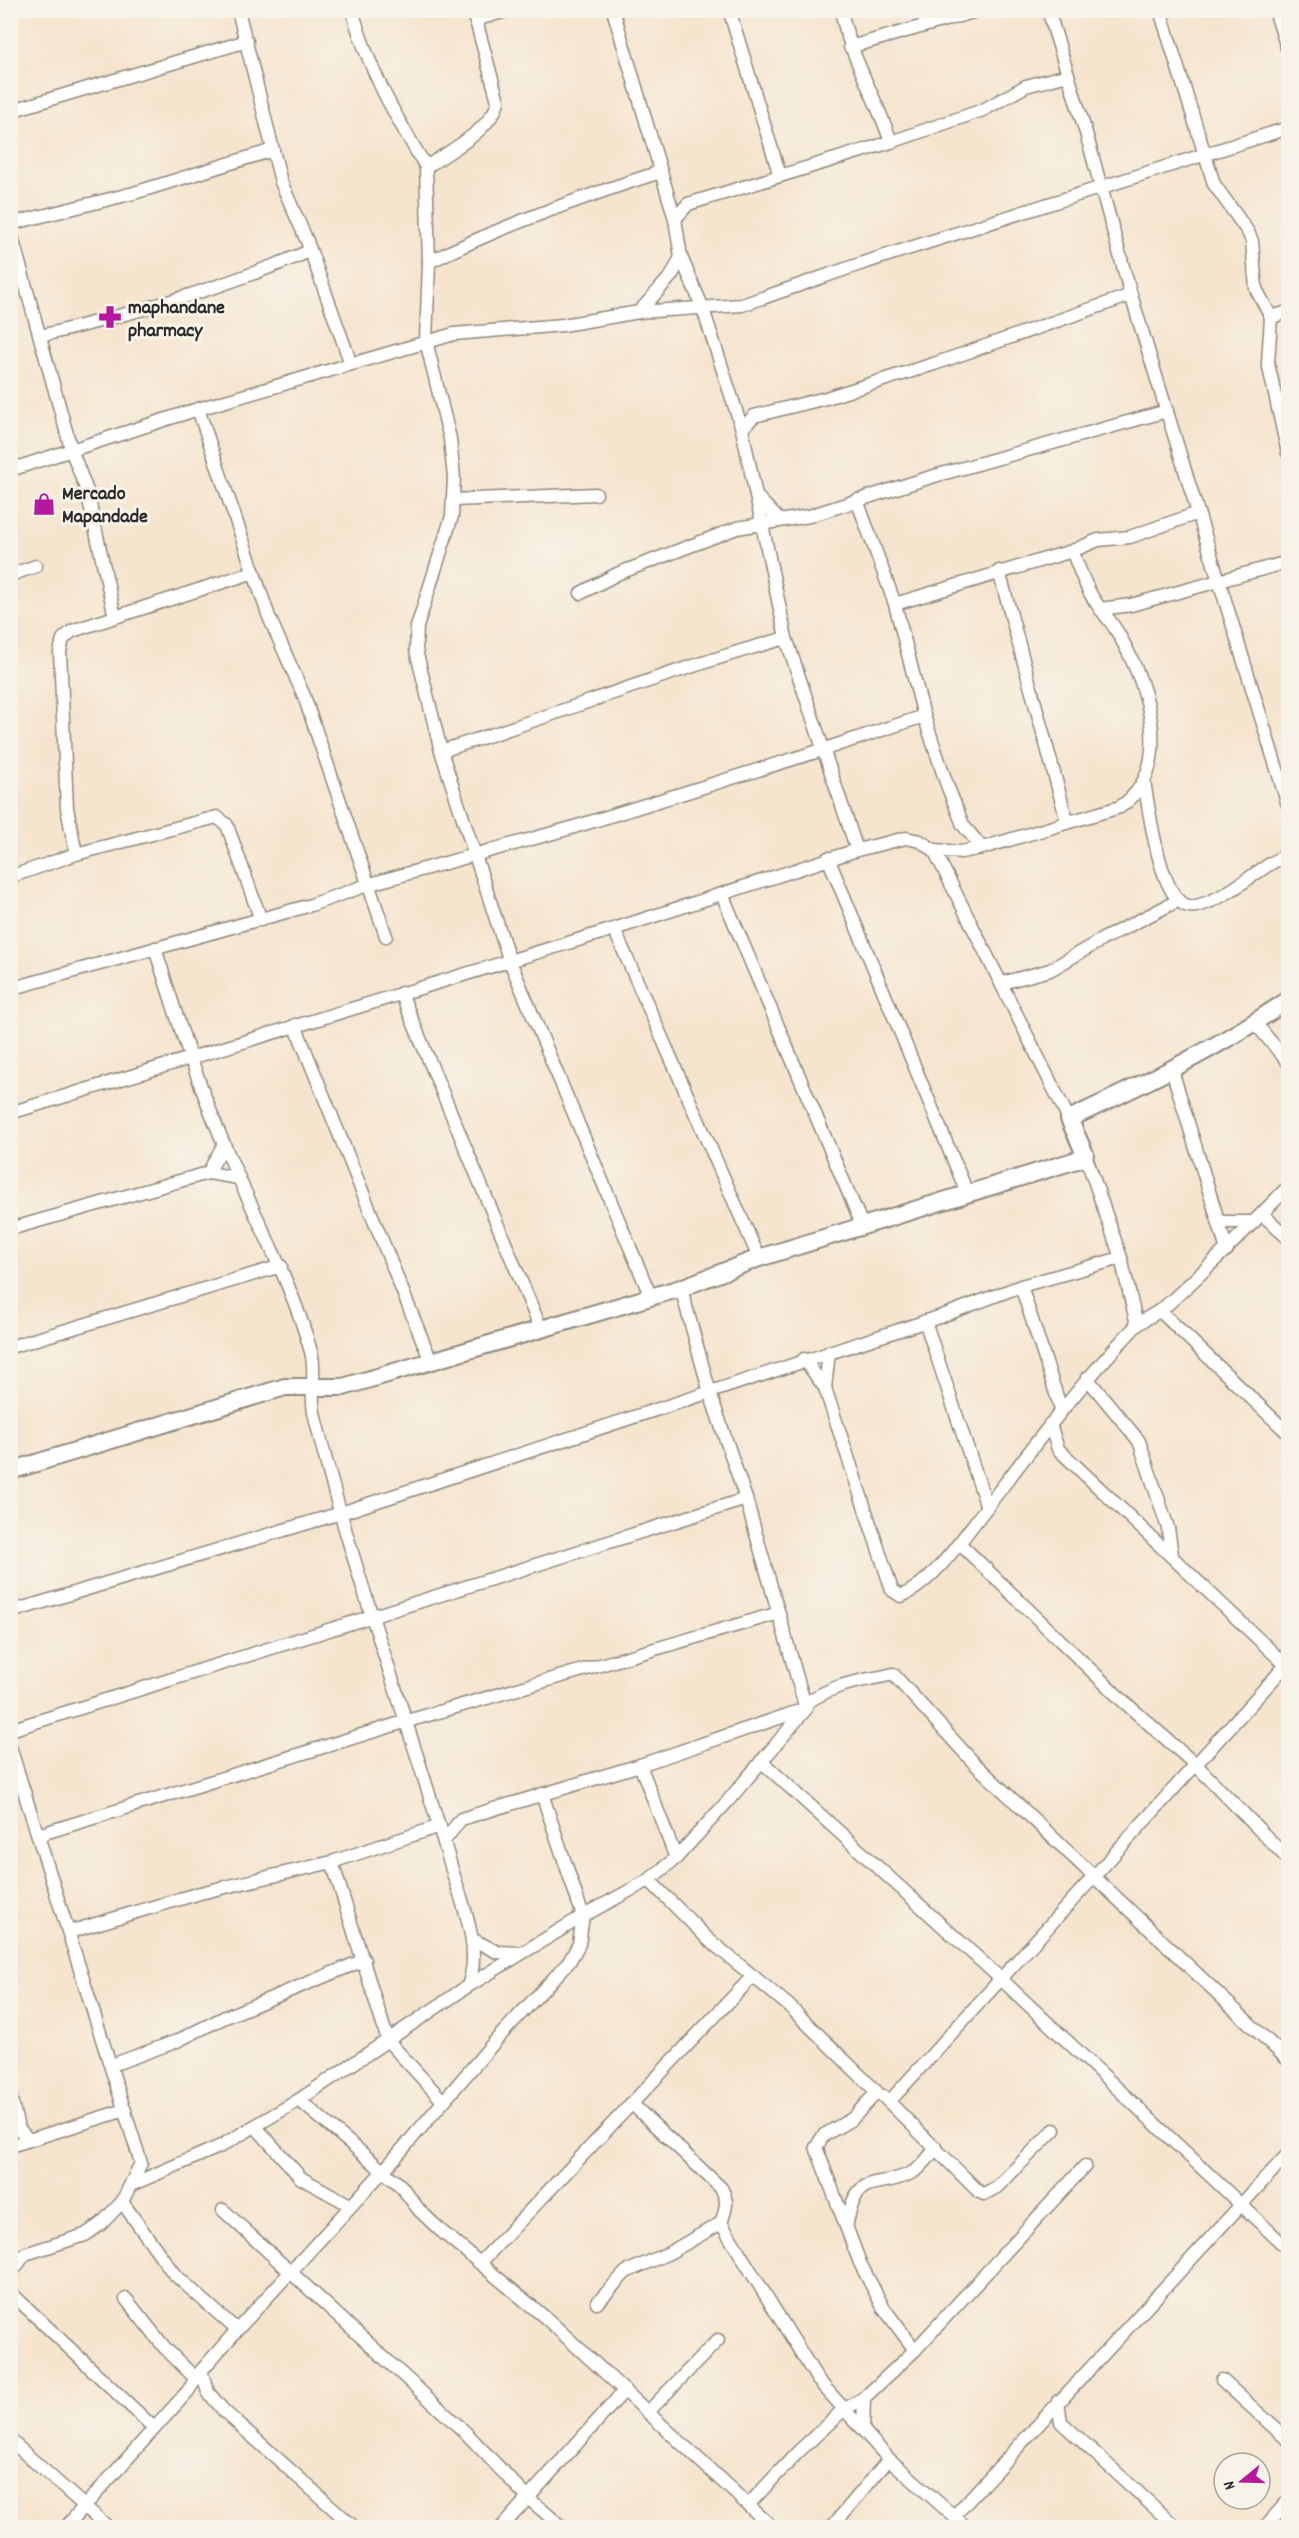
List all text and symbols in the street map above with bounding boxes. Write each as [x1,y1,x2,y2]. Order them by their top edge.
place label: maphandane pharmacy [128,295,225,346]
pharmacy icon: maphandane pharmacy [97,304,123,330]
place label: Mercado Mapandade [62,481,148,532]
shop icon: Mercado Mapandade [31,491,57,517]
north arrow [1212,2451,1272,2511]
text: N [1218,2477,1242,2493]

